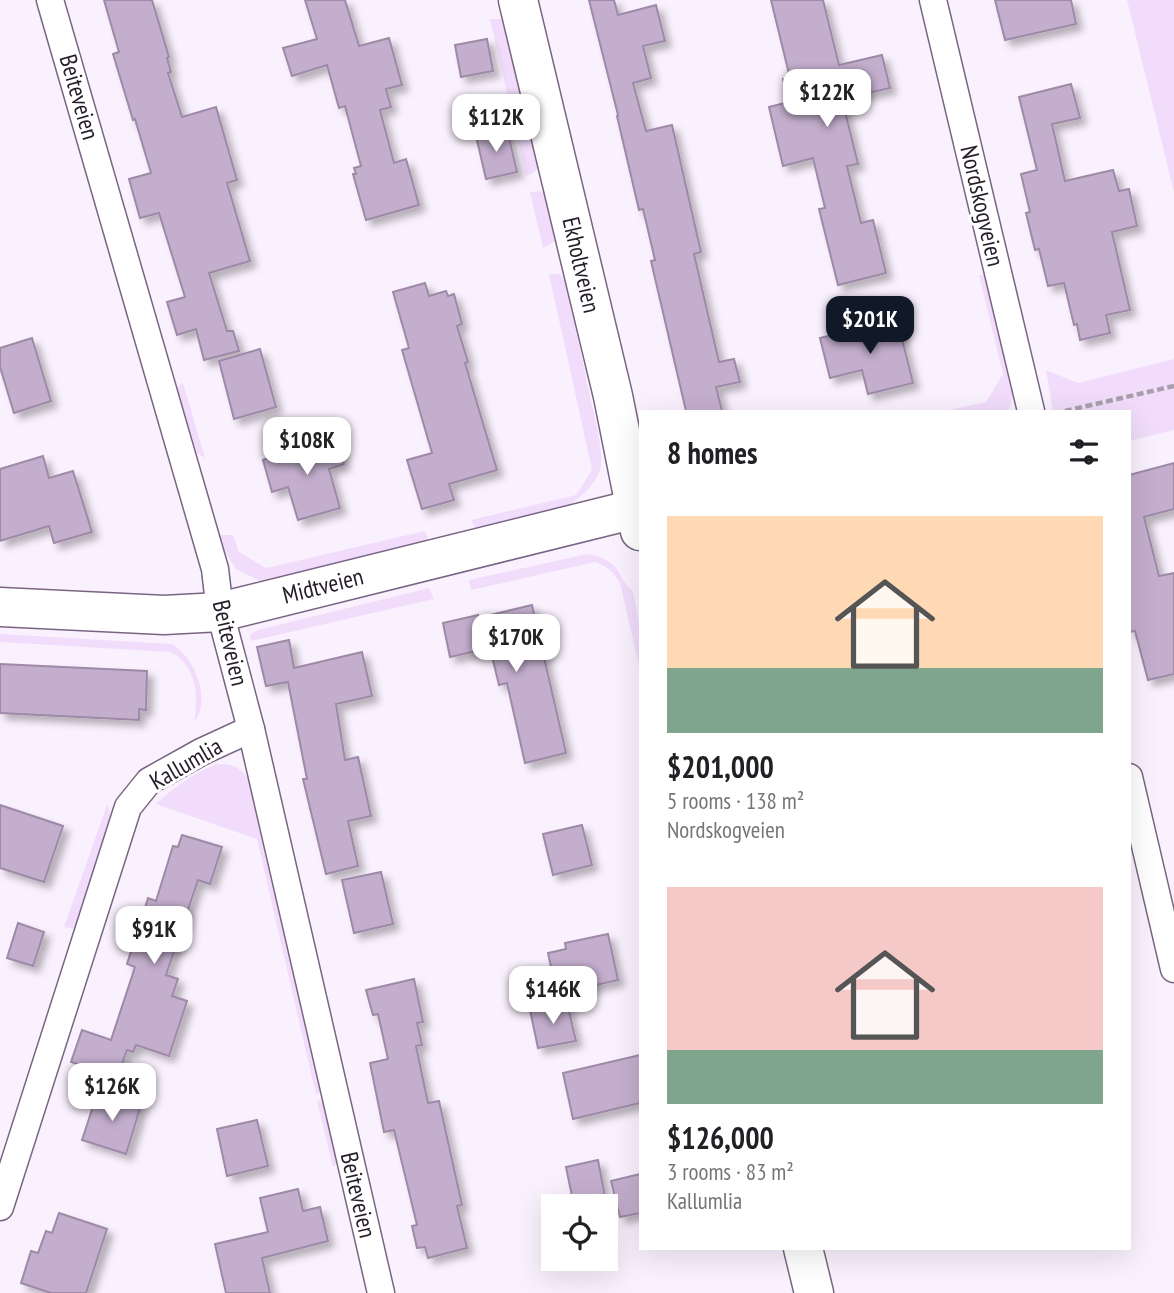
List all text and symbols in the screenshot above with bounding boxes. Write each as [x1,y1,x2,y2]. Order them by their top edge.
street label: Beiteveien [53,51,106,143]
pin: $122K [778,69,876,129]
text: $122K [799,77,855,106]
pin: $112K [447,94,545,154]
text: $112K [468,102,524,131]
street label: Nordskogveien [954,142,1011,269]
street label: Ekholtveien [555,214,608,316]
pin: $201K [821,296,919,356]
text: $201K [842,304,898,333]
pin: $108K [258,418,356,477]
text: $108K [279,425,335,454]
text: 8 homes [667,433,758,472]
icon: filters [1065,433,1103,471]
street label: Midtveien [279,561,367,611]
icon: home [822,561,948,687]
street label: Beiteveien [206,597,255,689]
pin: $170K [467,614,565,674]
text: $170K [488,622,544,651]
street label: Kallumlia [144,731,228,797]
text: $201,000 [667,747,774,786]
text: 5 rooms · 138 m² [667,786,804,815]
text: Nordskogveien [667,815,785,844]
pin: $91K [113,906,195,966]
text: $91K [132,914,176,943]
icon: home [822,932,948,1058]
pin: $146K [504,967,602,1026]
text: $146K [525,974,581,1003]
pin: $126K [63,1064,161,1123]
text: $126K [84,1071,140,1100]
text: $126,000 [667,1118,774,1157]
street label: Beiteveien [334,1149,383,1241]
text: 3 rooms · 83 m² [667,1157,794,1186]
text: Kallumlia [667,1186,742,1215]
map controls [541,1194,618,1271]
button: locate [541,1194,618,1271]

